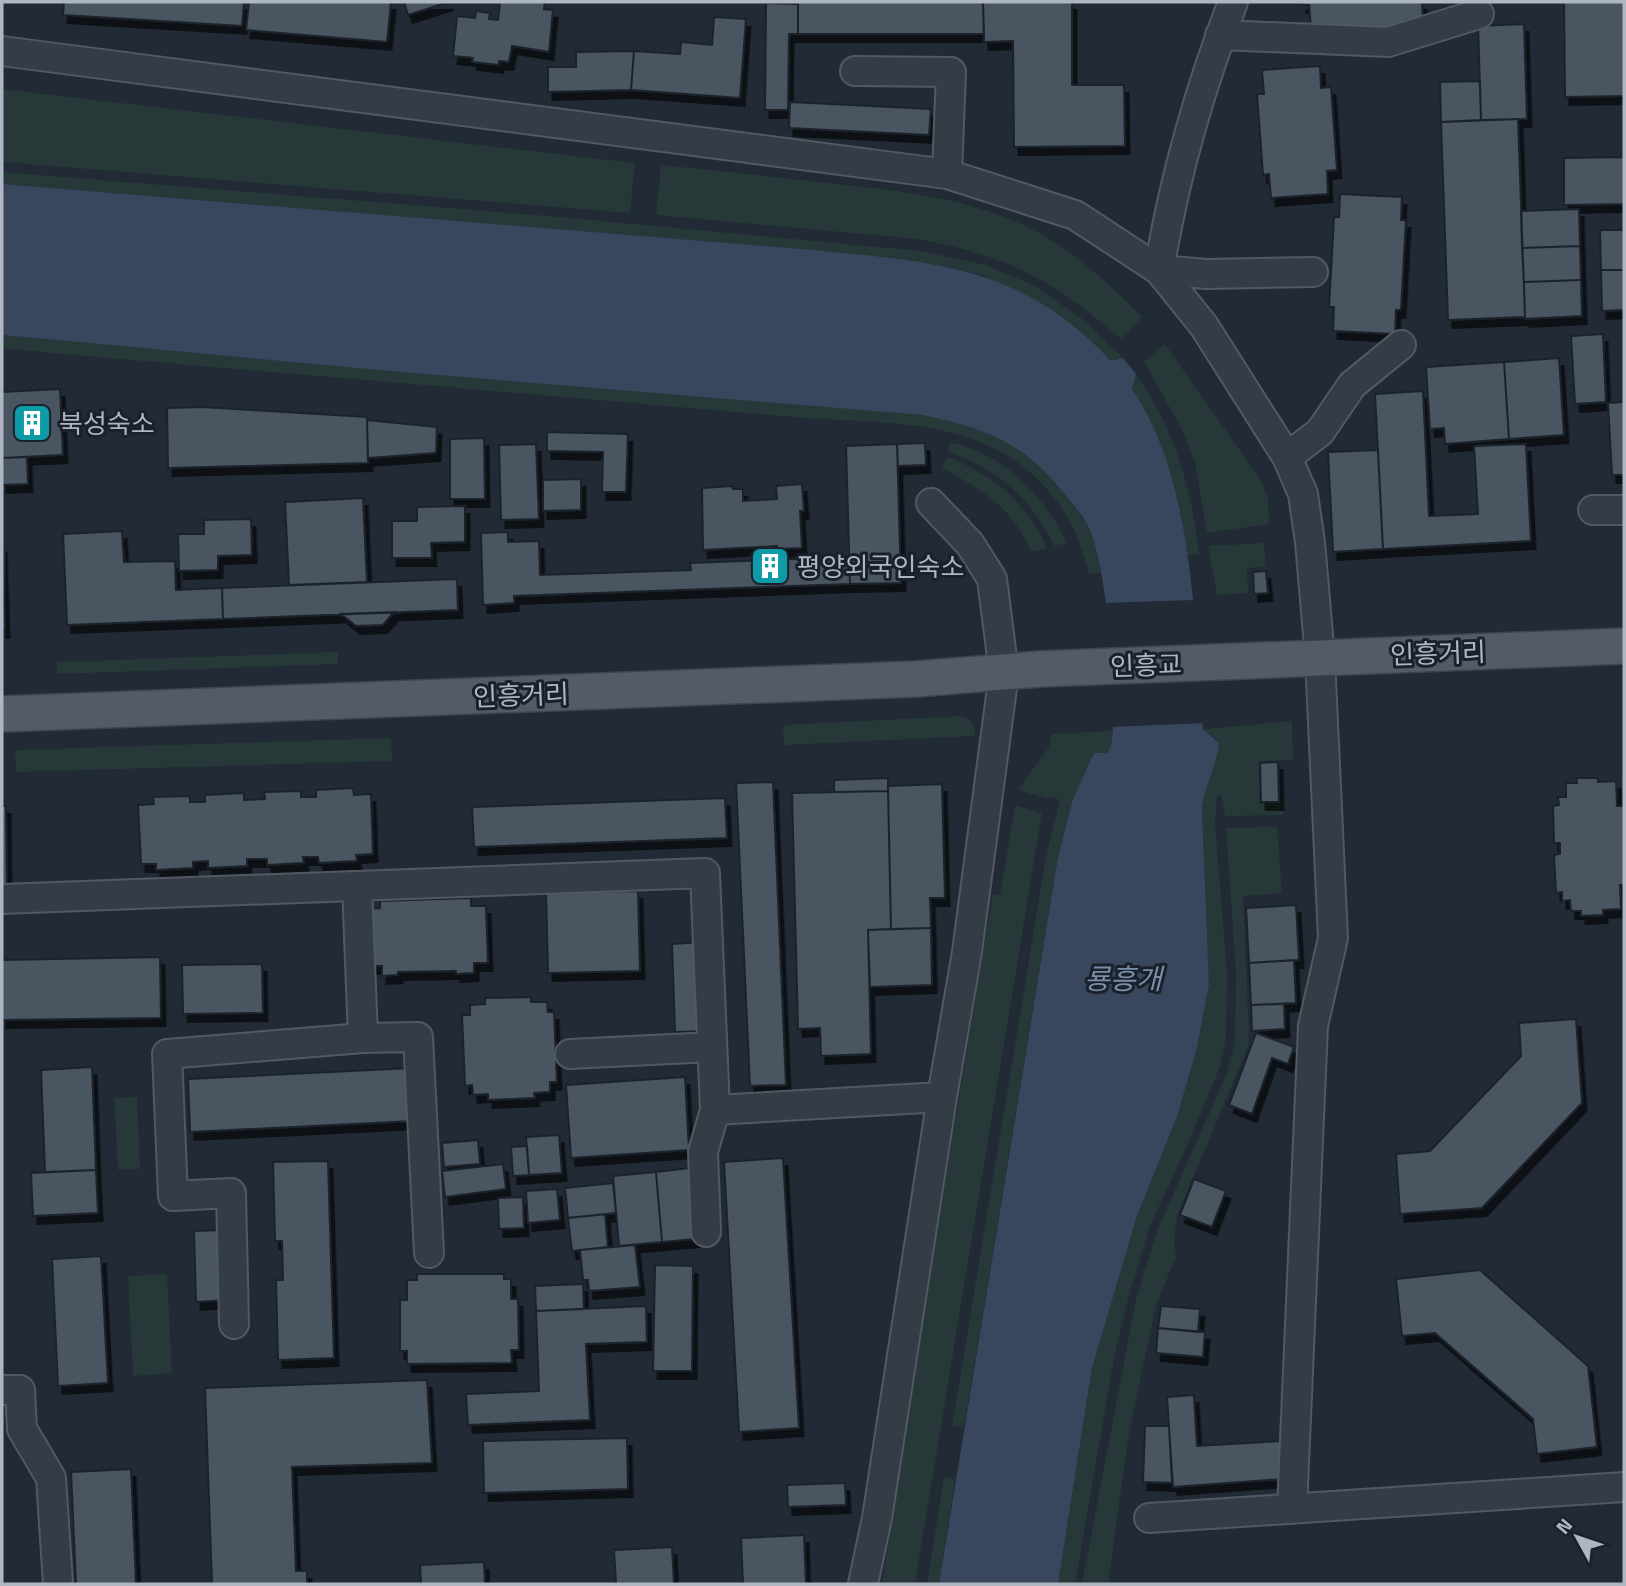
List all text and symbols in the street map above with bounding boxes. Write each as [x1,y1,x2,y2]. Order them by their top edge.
building icon: 북성숙소 [11,402,53,444]
place label: 북성숙소 [59,404,155,443]
building icon: 평양외국인숙소 [749,545,791,587]
place label: 평양외국인숙소 [797,547,964,586]
street label: 인흥거리 [1390,632,1486,674]
street label: 인흥교 [1109,644,1183,686]
street label: 인흥거리 [473,674,569,716]
water label: 룡흥개 [1084,957,1165,1000]
north arrow [1542,1502,1612,1572]
text: N [1548,1511,1579,1540]

